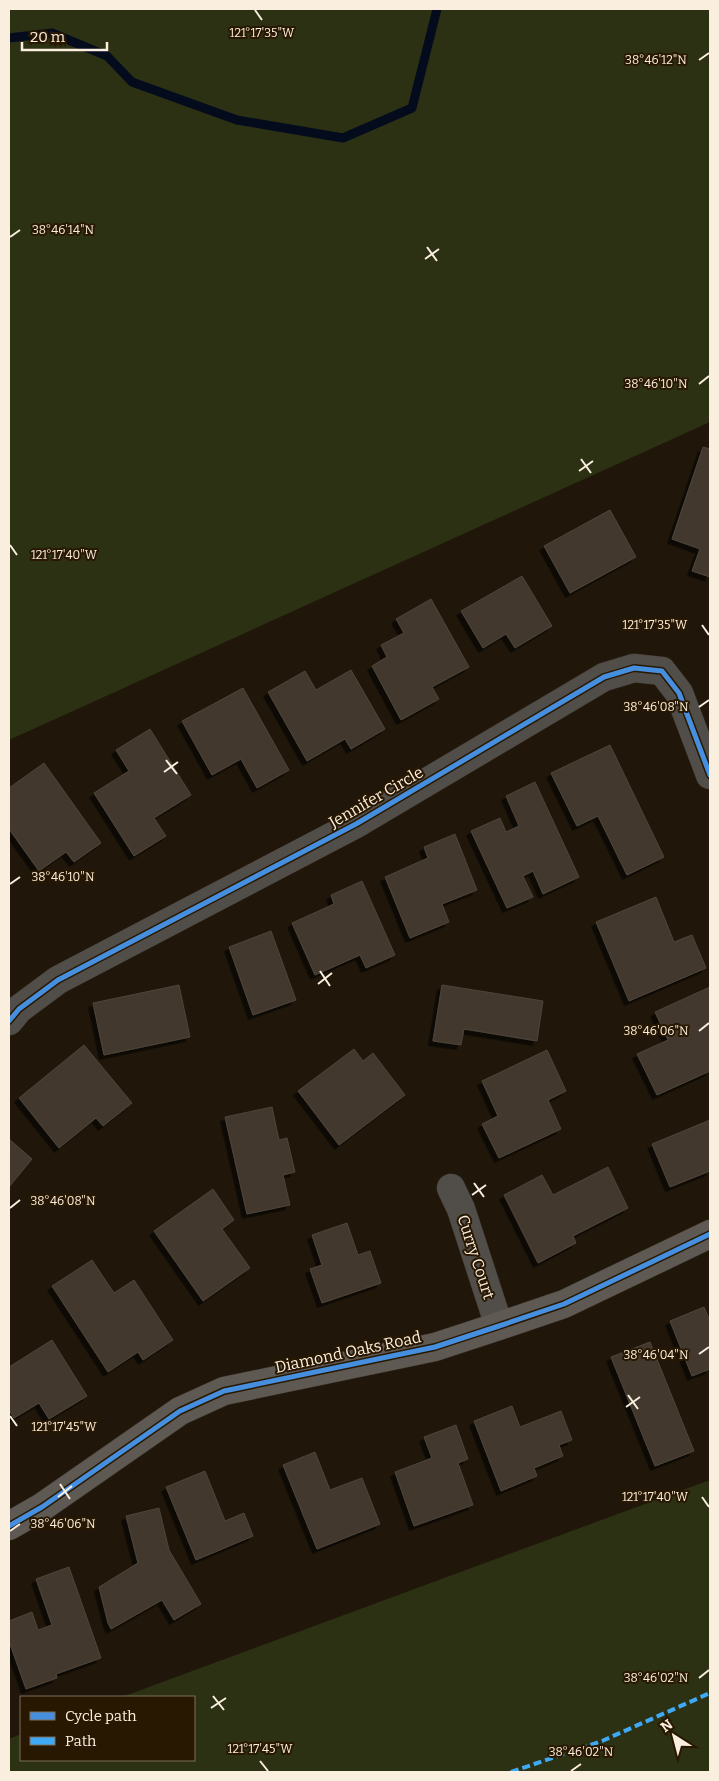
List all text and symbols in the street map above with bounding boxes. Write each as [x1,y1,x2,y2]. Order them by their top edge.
scale bar [22,20,108,52]
text: 121°17'35"W [230,26,295,40]
text: 20 m [30,28,66,46]
text: 38°46'12"N [625,53,687,67]
text: 38°46'14"N [32,223,95,237]
text: 38°46'10"N [625,377,688,391]
text: 121°17'40"W [31,548,98,562]
text: 121°17'35"W [623,618,688,632]
text: 38°46'08"N [624,700,689,714]
street label: Jennifer Circle [325,762,427,832]
text: 38°46'10"N [32,870,95,884]
text: 38°46'06"N [623,1024,689,1038]
text: 38°46'08"N [31,1194,96,1208]
street label: Curry Court [453,1212,499,1302]
street label: Diamond Oaks Road [273,1327,423,1377]
text: 38°46'04"N [623,1348,689,1362]
text: 121°17'45"W [32,1420,97,1434]
text: 121°17'40"W [622,1490,689,1504]
text: 38°46'06"N [30,1517,96,1531]
text: 38°46'02"N [624,1671,689,1685]
legend [20,1696,195,1761]
text: Cycle path [65,1707,137,1725]
north arrow [649,1711,699,1761]
text: N [657,1716,676,1736]
text: Path [65,1732,97,1750]
text: 121°17'45"W [228,1742,293,1756]
text: 38°46'02"N [549,1745,614,1759]

